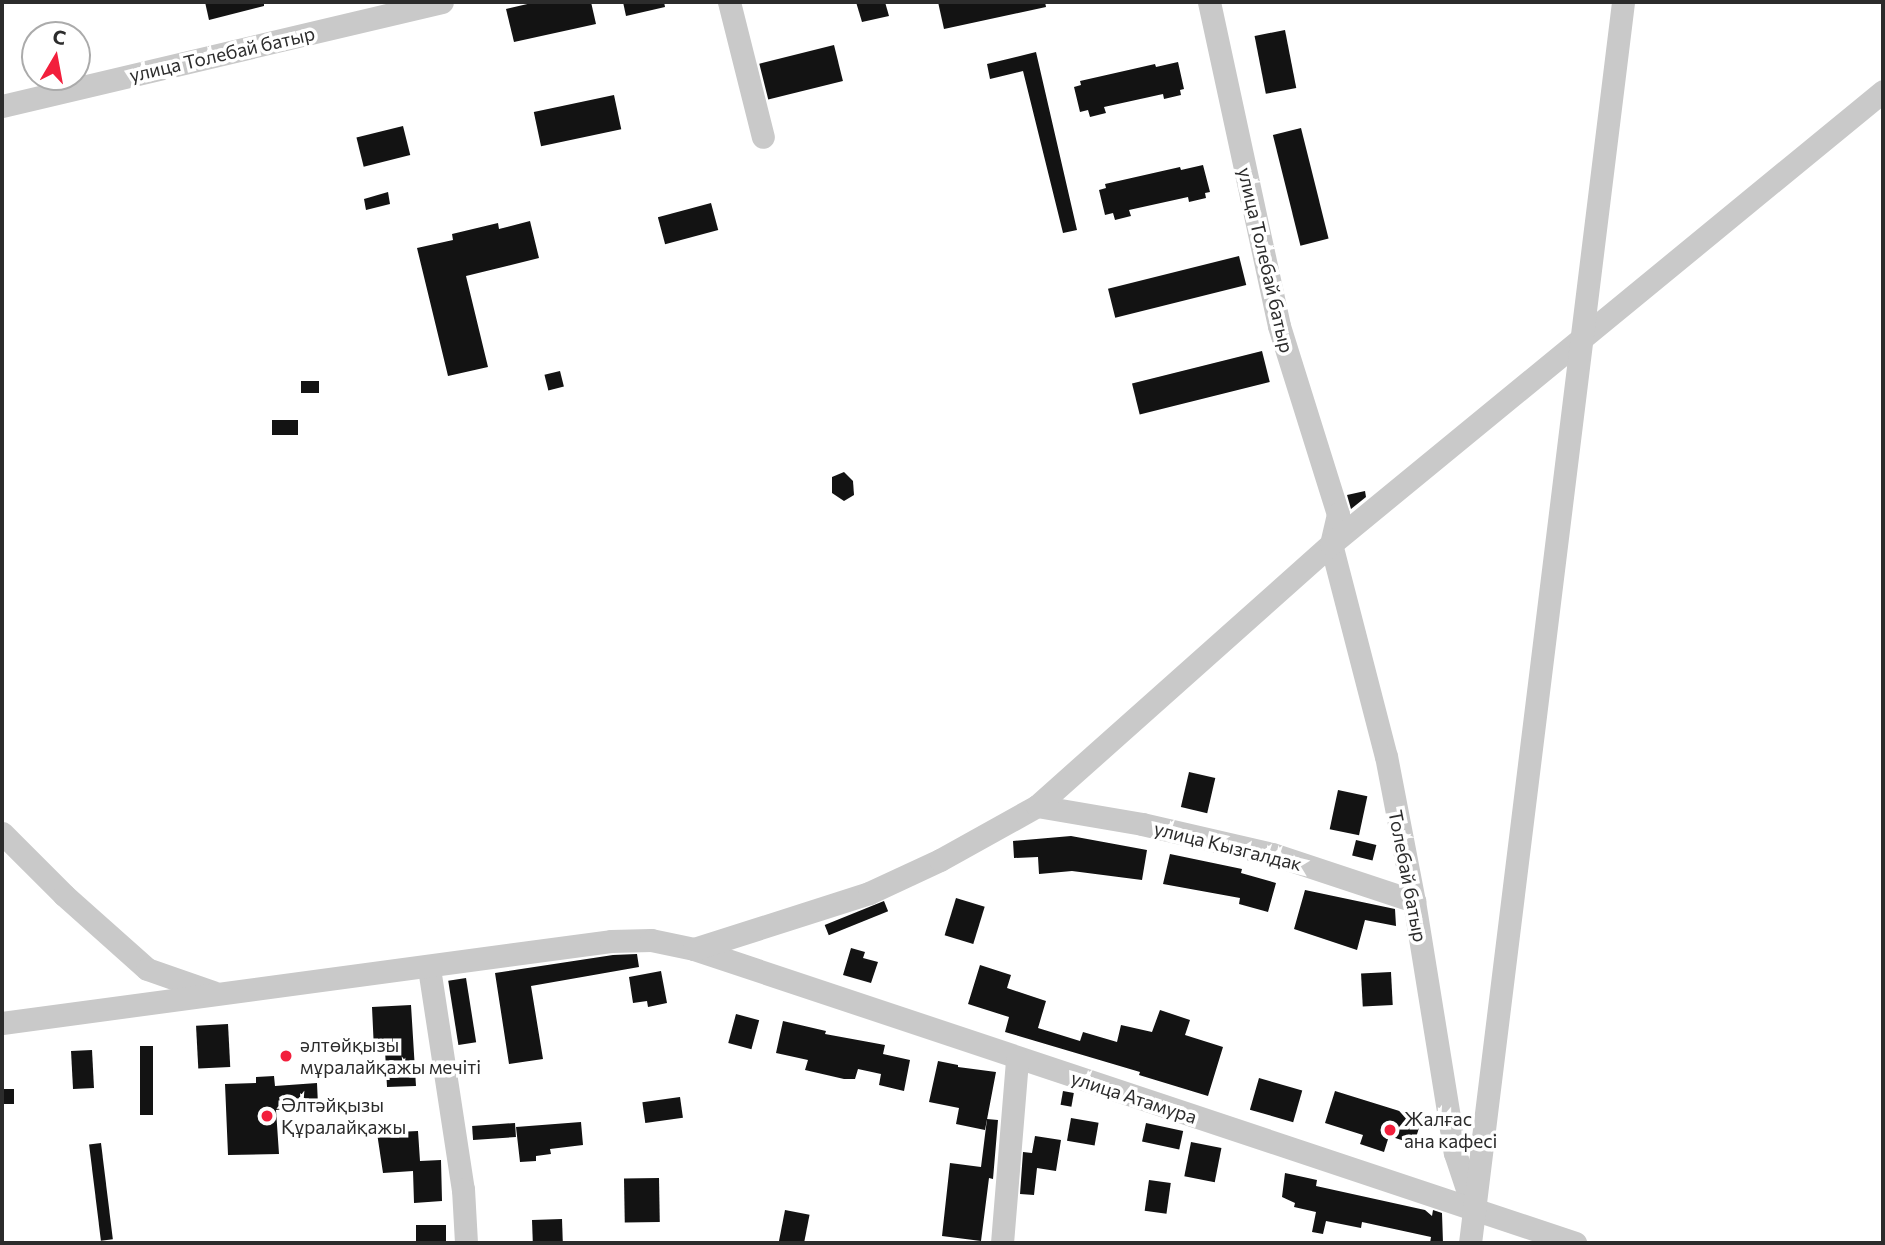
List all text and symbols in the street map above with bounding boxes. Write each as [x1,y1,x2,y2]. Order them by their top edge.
north arrow [21,21,91,91]
street label: улица Толебай батыр [127,22,317,86]
text: С [51,24,68,49]
street label: улица Толебай батыр [1234,165,1298,355]
street label: Толебай батыр [1384,808,1432,944]
street label: улица Кызгалдак [1152,817,1304,875]
place label: әлтөйқызы мұралайқажы мечіті [300,1034,481,1078]
marker: әлтөйқызы мұралайқажы мечіті [278,1048,294,1064]
street label: улица Атамура [1068,1066,1200,1128]
place label: Әлтәйқызы Құралайқажы [281,1094,406,1138]
marker: Әлтәйқызы Құралайқажы [259,1108,275,1124]
place label: Жалғас ана кафесі [1404,1108,1497,1152]
marker: Жалғас ана кафесі [1382,1122,1398,1138]

